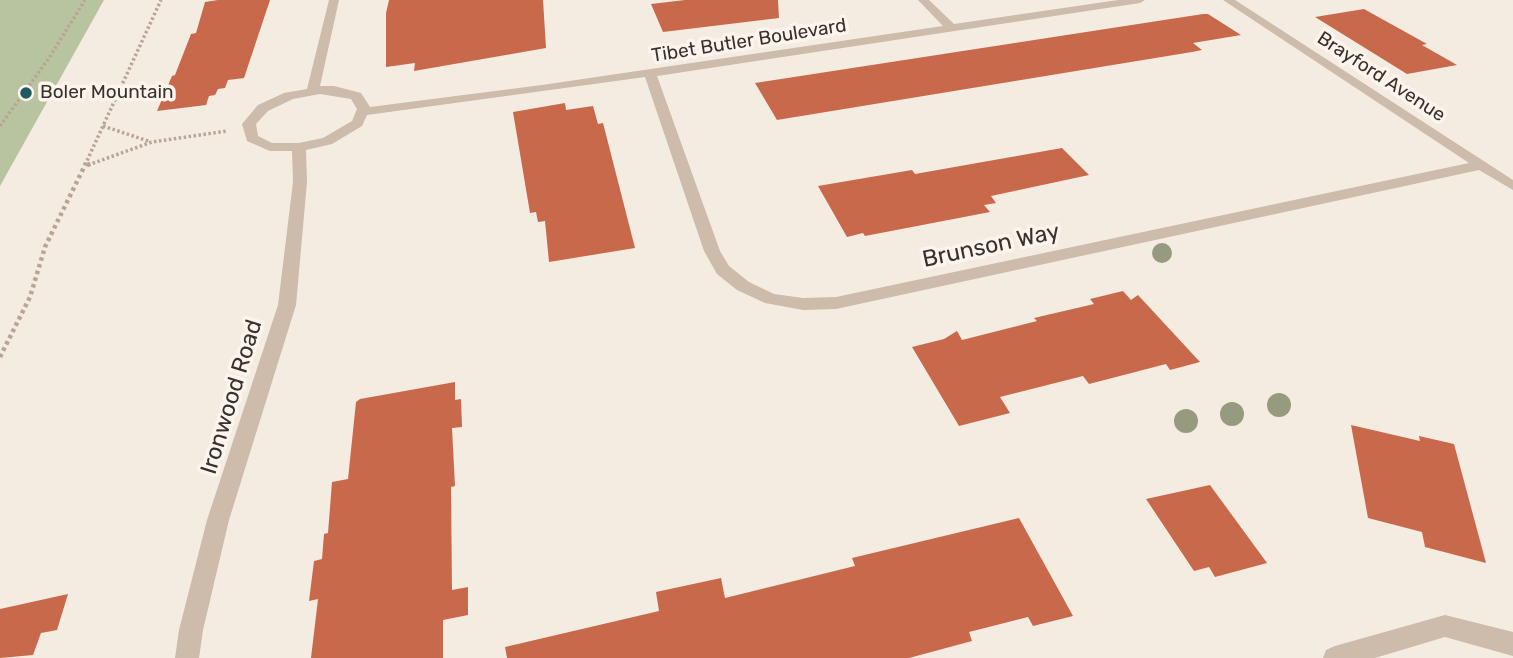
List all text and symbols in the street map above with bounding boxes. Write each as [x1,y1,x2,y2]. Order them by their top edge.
street label: Tibet Butler Boulevard [650,14,848,68]
street label: Brayford Avenue [1313,27,1449,127]
place label: Boler Mountain [40,82,174,104]
marker: Boler Mountain [18,85,34,101]
street label: Brunson Way [920,218,1062,274]
street label: Ironwood Road [195,316,269,478]

